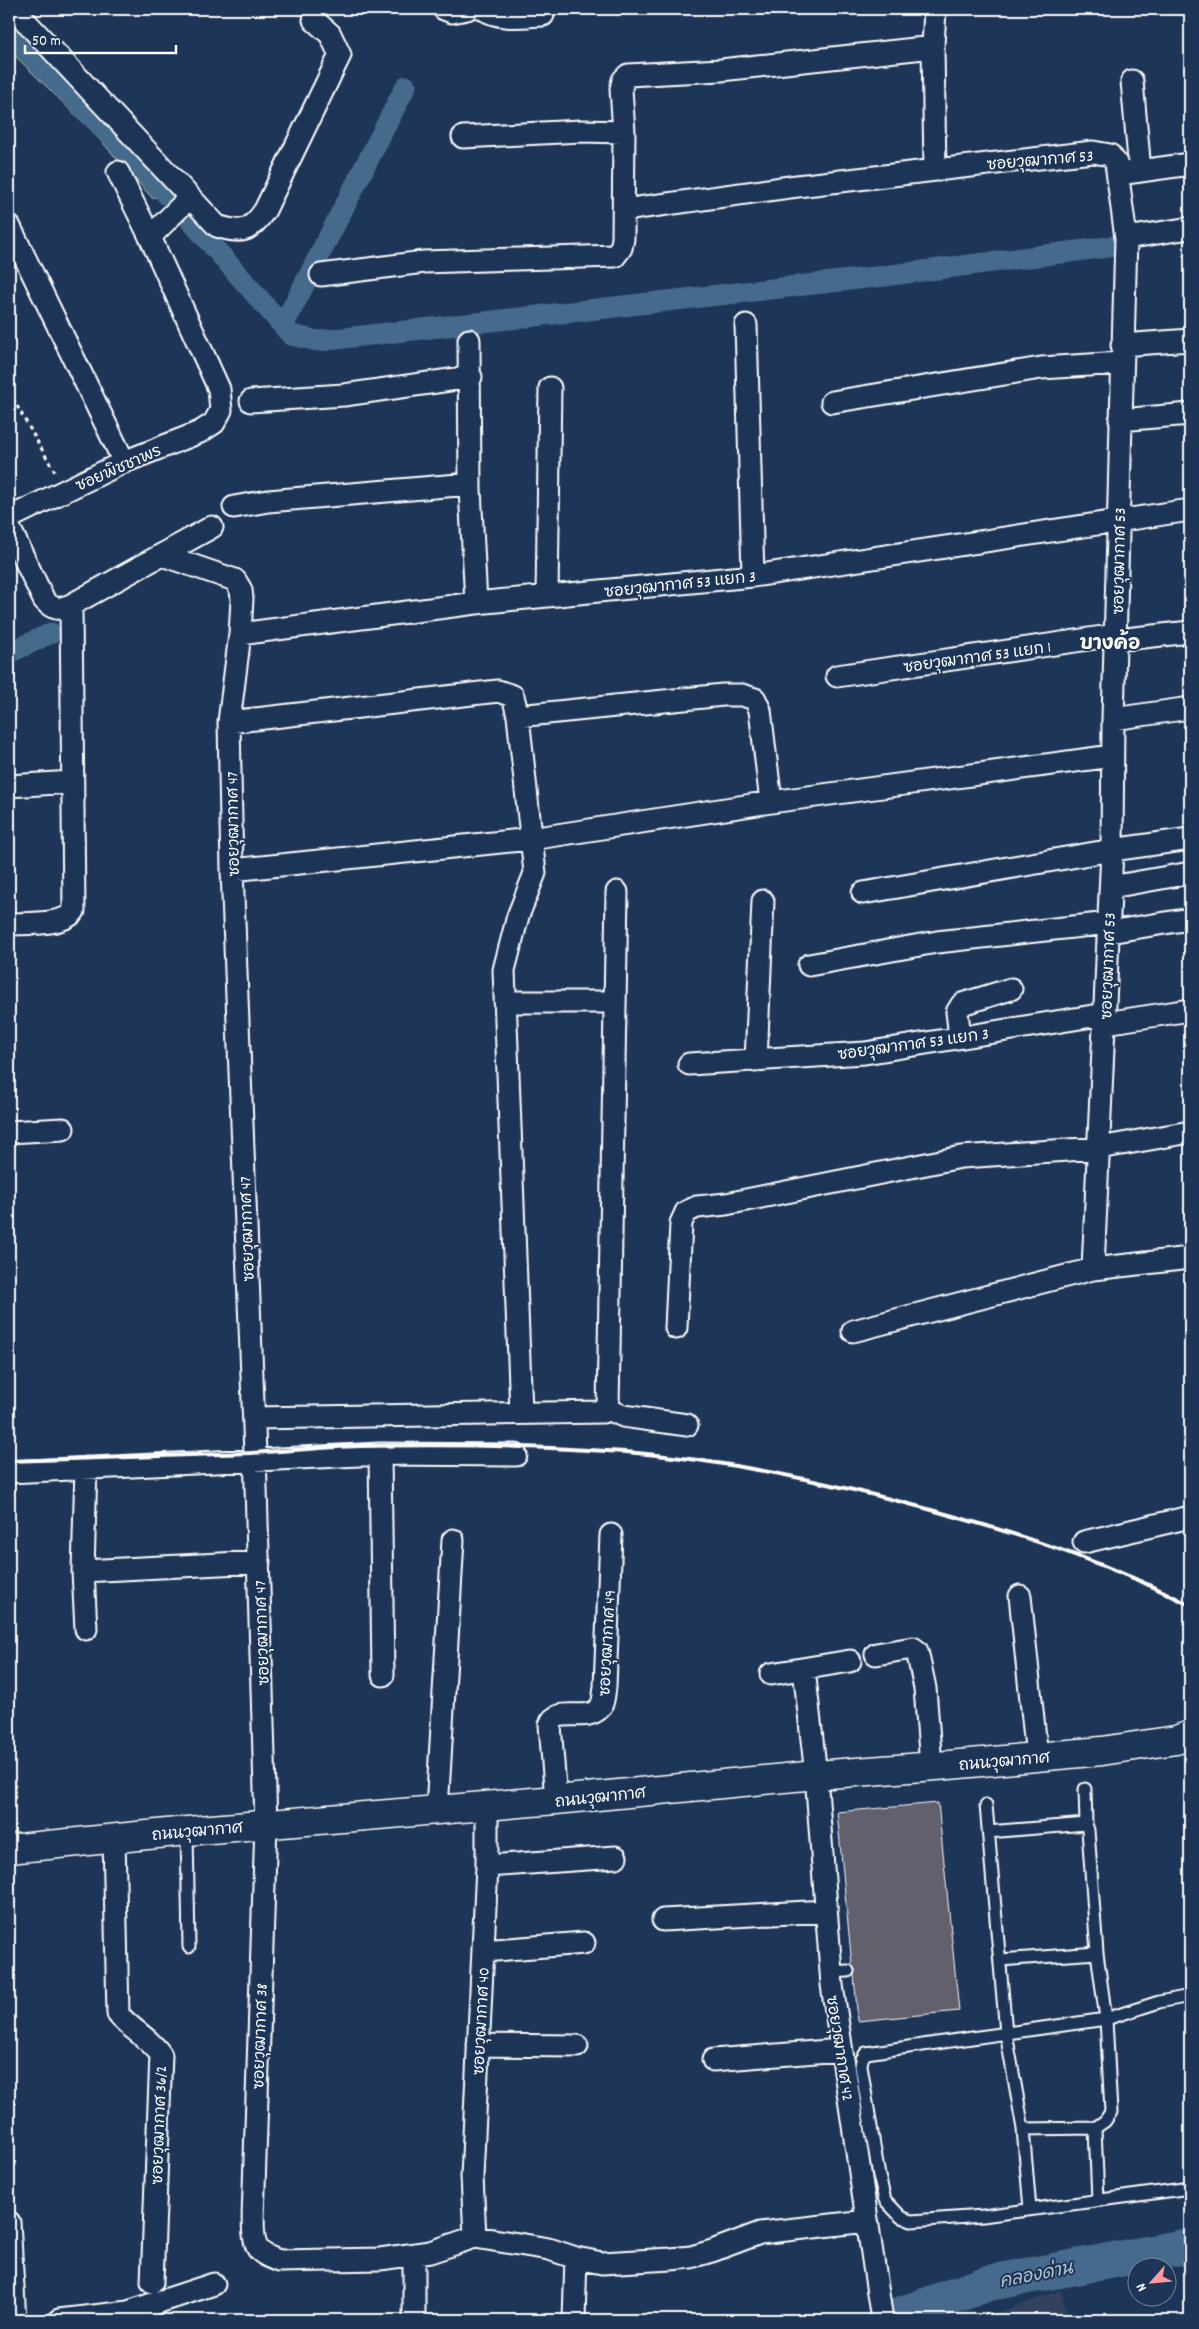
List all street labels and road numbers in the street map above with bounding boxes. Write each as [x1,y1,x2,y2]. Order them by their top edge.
street label: ซอยวุฒากาศ 53 [986,145,1095,178]
street label: ซอยพิชชาพร [72,439,166,498]
street label: ซอยวุฒากาศ 53 [1108,507,1133,615]
street label: ซอยวุฒากาศ 53 แยก 3 [603,566,757,605]
street label: ซอยวุฒากาศ 53 แยก 1 [902,637,1053,680]
street label: ซอยวุฒากาศ 47 [222,771,247,877]
street label: ซอยวุฒากาศ 53 [1096,912,1123,1020]
street label: ซอยวุฒากาศ 53 แยก 3 [836,1023,990,1067]
street label: ซอยวุฒากาศ 47 [235,1176,262,1282]
street label: ซอยวุฒากาศ 47 [250,1580,277,1686]
street label: ซอยวุฒากาศ 49 [594,1589,623,1697]
street label: ถนนวุฒากาศ [958,1747,1052,1778]
street label: ถนนวุฒากาศ [554,1782,648,1815]
street label: ถนนวุฒากาศ [151,1817,245,1848]
street label: ซอยวุฒากาศ 40 [468,1967,497,2076]
street label: ซอยวุฒากาศ 38 [248,1983,275,2089]
street label: ซอยวุฒากาศ 42 [819,1994,858,2103]
street label: ซอยวุฒากาศ 36/2 [147,2065,174,2185]

